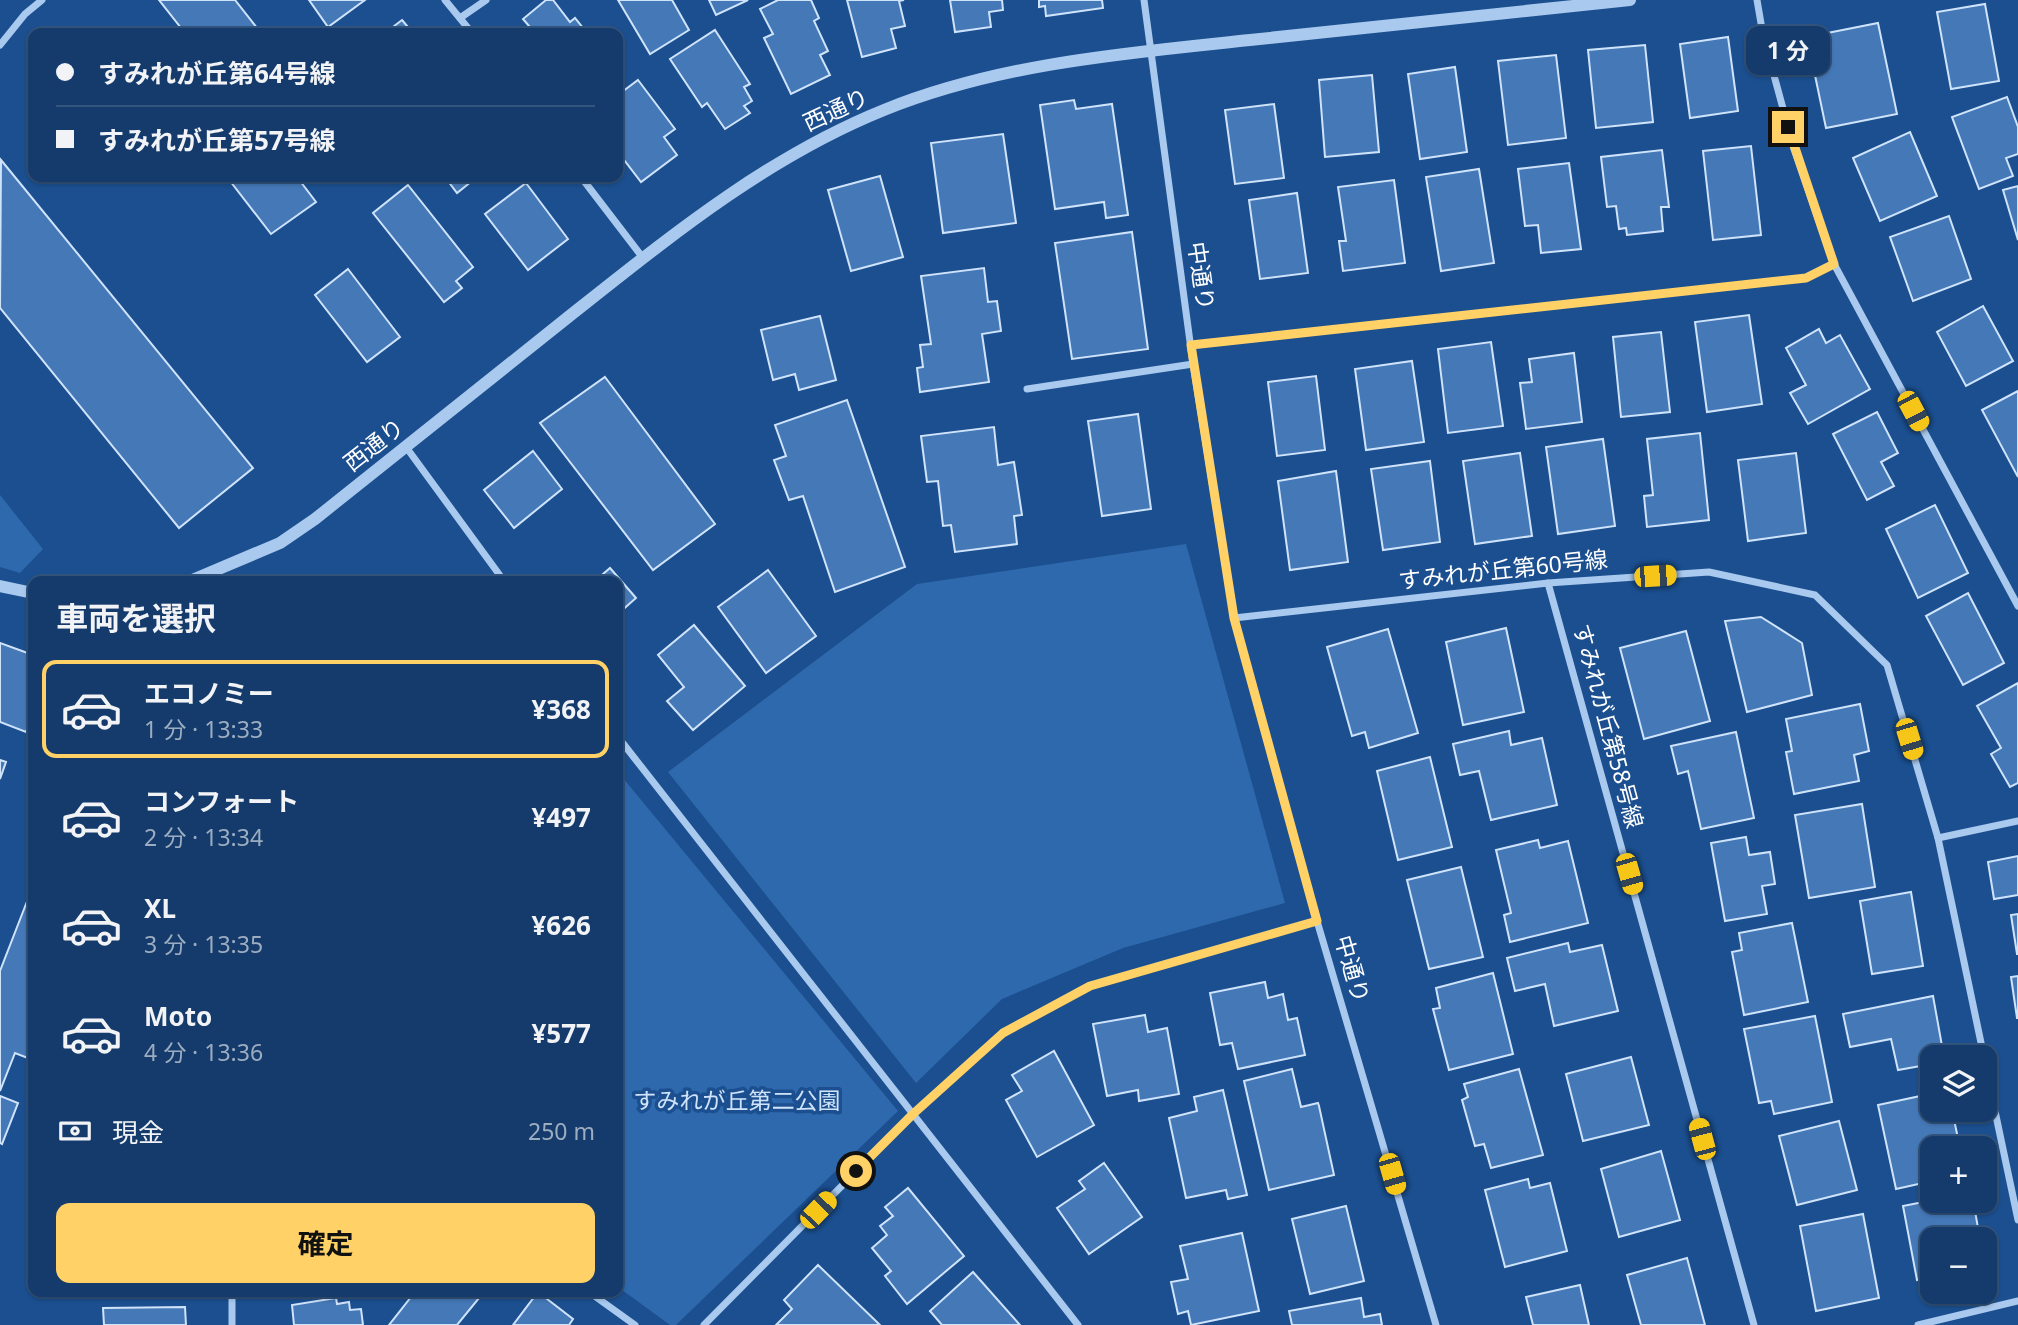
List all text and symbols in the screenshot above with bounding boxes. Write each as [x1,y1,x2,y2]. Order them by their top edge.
callout: 1 分 [1746,25,1830,74]
text: 1 分 [1767,34,1809,66]
text: すみれが丘第64号線 [98,55,336,91]
street label: 西通り [798,80,874,138]
route end [1772,111,1804,143]
text: すみれが丘第57号線 [98,122,336,158]
street label: 中通り [1181,239,1223,312]
car [1894,388,1933,434]
street label: 西通り [336,410,410,478]
street label: すみれが丘第60号線 [1397,542,1609,596]
car [1634,564,1677,588]
text: 車両を選択 [56,596,216,639]
street label: すみれが丘第58号線 [1566,620,1652,831]
text: エコノミー [144,675,274,711]
icon: car [60,678,123,741]
text: ¥368 [532,691,591,727]
text: 1 分 · 13:33 [144,713,263,745]
car [1893,716,1926,762]
text: コンフォート [144,783,299,819]
icon: car [60,786,123,849]
text: ¥497 [532,799,591,835]
text: 2 分 · 13:34 [144,821,263,853]
car [1614,851,1645,897]
text: XL [144,890,176,926]
icon: car [60,894,123,957]
text: ¥626 [532,907,591,943]
text: 3 分 · 13:35 [144,928,263,960]
street label: 中通り [1328,931,1378,1006]
text: Moto [144,998,212,1034]
icon: car [60,1002,123,1065]
text: ¥577 [532,1015,591,1051]
text: 4 分 · 13:36 [144,1036,263,1068]
map controls [1920,1045,1997,1304]
button: layers [1920,1045,1997,1122]
park label: すみれが丘第二公園 [634,1084,841,1116]
icon: cash [56,1112,94,1150]
text: 現金 [112,1114,164,1150]
text: 250 m [528,1115,595,1147]
car [1687,1116,1718,1162]
button: + [1920,1136,1997,1213]
car [1377,1151,1408,1197]
route start [840,1155,872,1187]
car [796,1188,841,1232]
button: 確定 [56,1203,595,1283]
button: − [1920,1227,1997,1304]

